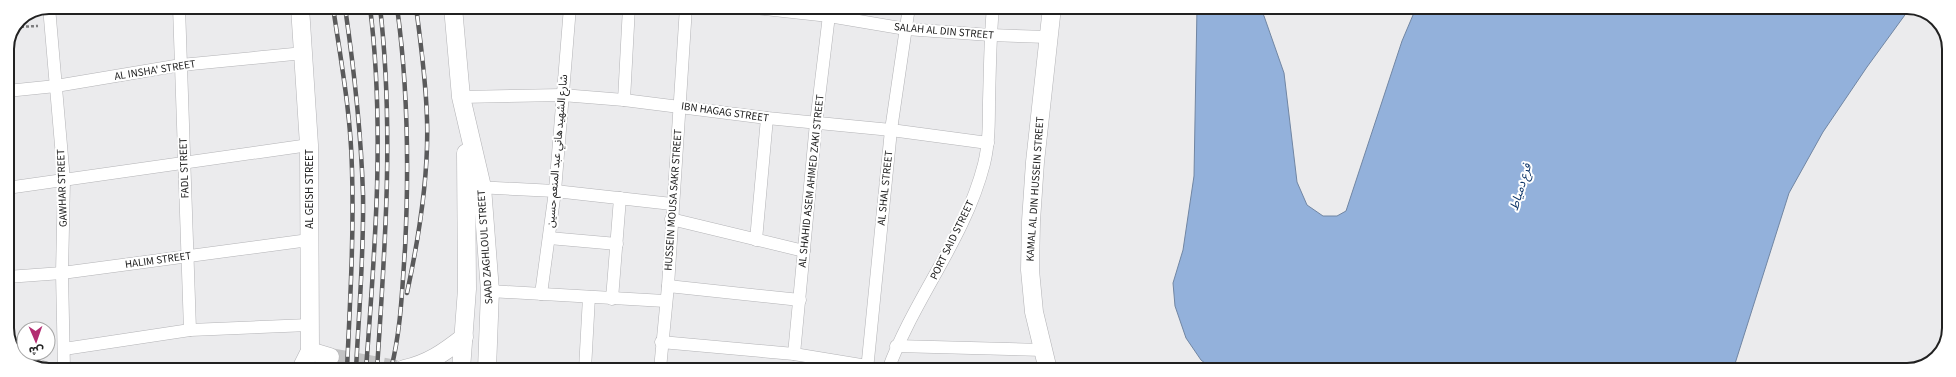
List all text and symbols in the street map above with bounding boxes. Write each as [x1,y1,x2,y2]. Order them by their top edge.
street label: SALAH AL DIN STREET [893,19,995,43]
street label: AL INSHA' STREET [113,56,197,84]
street label: شارع الشهيد هاني عبد المنعم حسين [543,73,573,229]
street label: AL SHAHID ASEM AHMED ZAKI STREET [794,94,828,268]
street label: IBN HAGAG STREET [680,98,770,126]
street label: KAMAL AL DIN HUSSEIN STREET [1022,116,1048,262]
street label: HUSSEIN MOUSA SAKR STREET [661,129,685,271]
street label: FADL STREET [175,137,193,199]
street label: GAWHAR STREET [53,149,71,227]
street label: AL GEISH STREET [302,149,317,229]
street label: AL SHAL STREET [874,150,896,226]
water label: فرع دمياط [1506,161,1536,212]
street label: SAAD ZAGHLOUL STREET [474,189,496,305]
street label: PORT SAID STREET [926,198,978,282]
street label: HALIM STREET [124,248,192,272]
north arrow [16,321,56,361]
text: ش [29,343,44,358]

